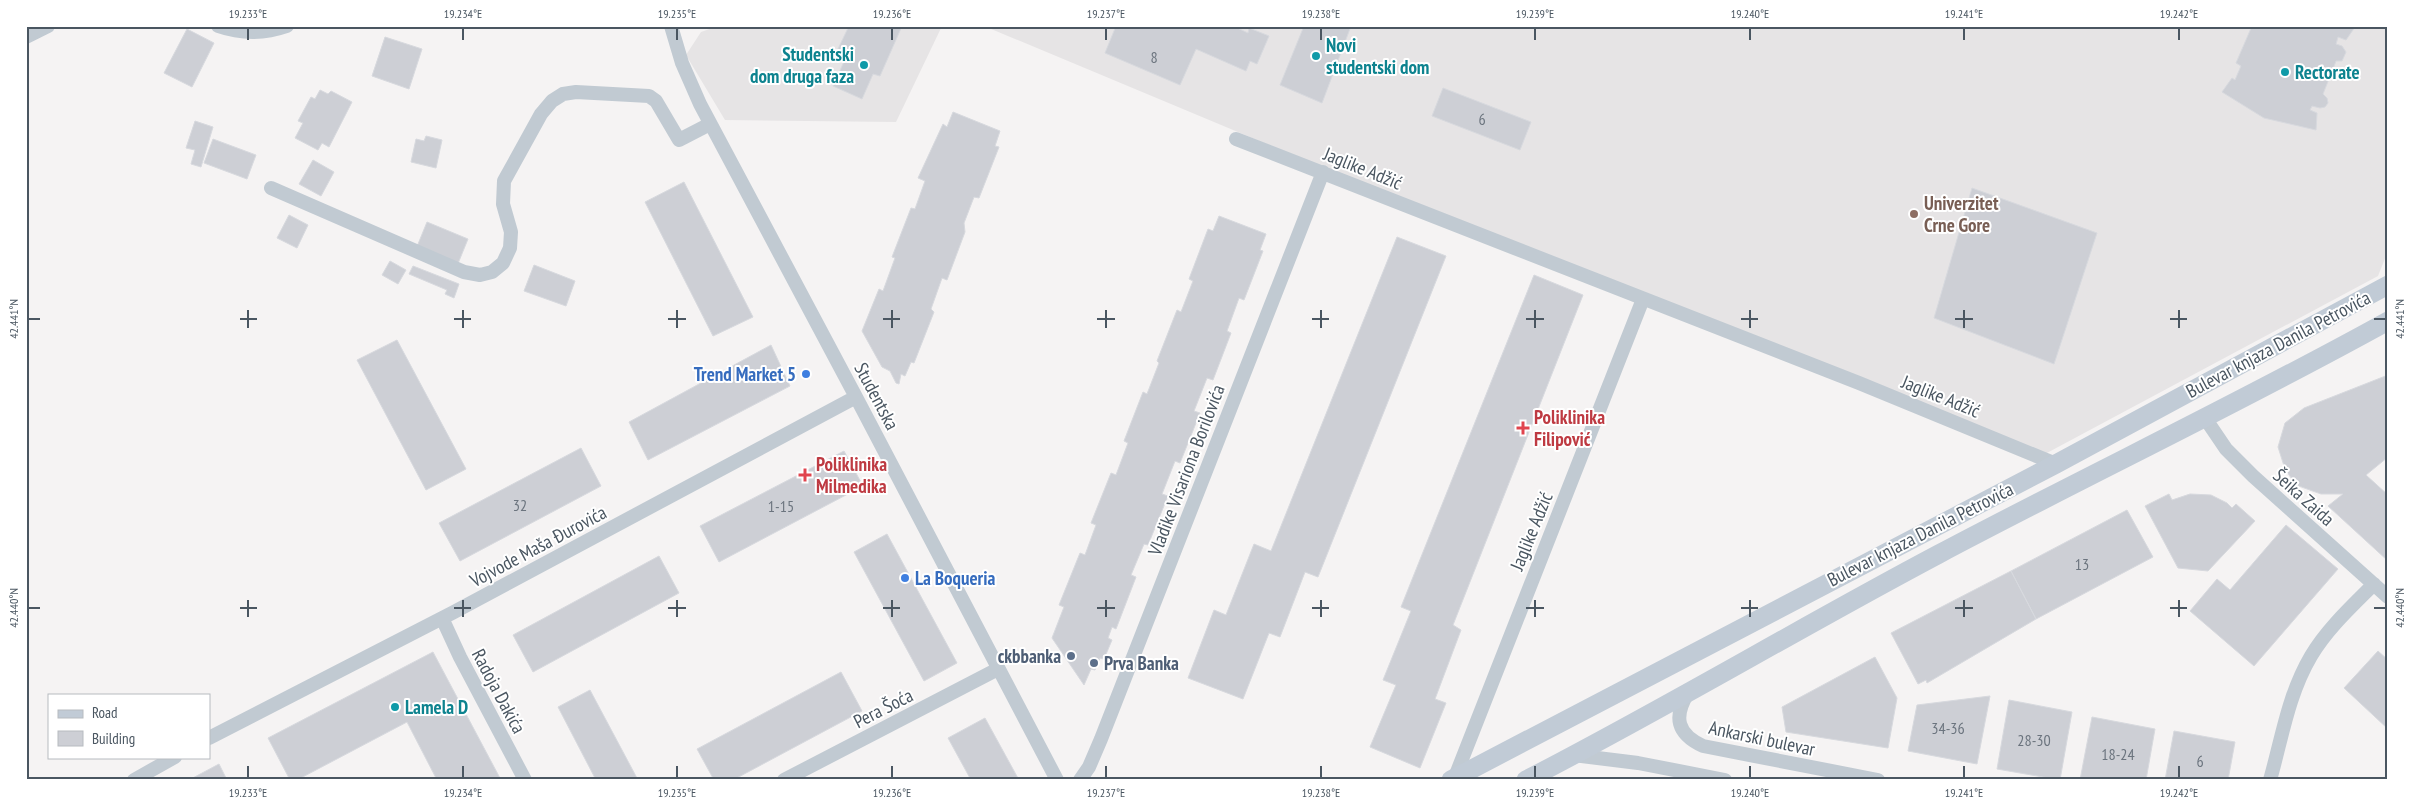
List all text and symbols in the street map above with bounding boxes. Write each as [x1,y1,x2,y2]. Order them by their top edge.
text: 19.233°E [229,6,267,21]
text: 19.234°E [444,6,482,21]
text: 19.235°E [658,6,696,21]
text: 19.236°E [873,6,911,21]
text: 19.237°E [1087,6,1125,21]
text: 19.238°E [1302,6,1340,21]
text: 19.239°E [1516,6,1554,21]
text: 19.240°E [1731,6,1769,21]
text: 19.241°E [1945,6,1983,21]
text: 19.242°E [2160,6,2198,21]
place label: Novi studentski dom [1326,33,1429,79]
place label: Studentski dom druga faza [750,42,854,88]
house number: 8 [1150,47,1158,67]
marker: Novi studentski dom [1310,50,1322,62]
marker: Studentski dom druga faza [858,59,870,71]
place label: Rectorate [2295,60,2360,84]
marker: Rectorate [2279,66,2291,78]
house number: 6 [1478,109,1486,129]
street label: Jaglike Adžić [1319,141,1406,195]
place label: Univerzitet Crne Gore [1924,191,1999,237]
marker: Univerzitet Crne Gore [1908,208,1920,220]
street label: Bulevar knjaza Danila Petrovića [2182,285,2374,403]
text: 42.441°N [6,299,21,339]
text: 42.441°N [2392,299,2407,339]
street label: Studentska [849,358,905,434]
place label: Trend Market 5 [694,362,796,386]
marker: Trend Market 5 [800,368,812,380]
street label: Jaglike Adžić [1897,369,1984,423]
street label: Vladike Visariona Borilovića [1142,381,1230,560]
place label: Poliklinika Filipović [1534,405,1605,451]
marker: Poliklinika Filipović [1516,421,1530,435]
place label: Poliklinika Milmedika [816,452,887,498]
street label: Šeika Zaida [2268,463,2340,531]
marker: Poliklinika Milmedika [798,468,812,482]
street label: Bulevar knjaza Danila Petrovića [1823,477,2017,591]
street label: Jaglike Adžić [1504,488,1558,575]
house number: 32 [513,495,527,515]
house number: 1-15 [768,496,794,516]
street label: Vojvode Maša Đurovića [465,500,610,593]
house number: 13 [2075,554,2089,574]
place label: La Boqueria [915,566,995,590]
marker: La Boqueria [899,572,911,584]
text: 42.440°N [6,588,21,628]
text: 42.440°N [2392,588,2407,628]
place label: ckbbanka [998,644,1061,668]
street label: Radoja Dakića [467,645,531,737]
marker: ckbbanka [1065,650,1077,662]
place label: Prva Banka [1104,651,1179,675]
marker: Prva Banka [1088,657,1100,669]
street label: Pera Šoća [849,683,917,733]
legend [48,694,210,758]
place label: Lamela D [405,695,468,719]
marker: Lamela D [389,701,401,713]
text: Road [92,703,118,722]
street label: Ankarski bulevar [1707,715,1818,761]
house number: 34-36 [1931,718,1965,738]
text: Building [92,729,135,748]
house number: 28-30 [2017,730,2051,750]
house number: 18-24 [2101,744,2135,764]
house number: 6 [2196,751,2204,771]
text: 19.233°E [229,785,267,800]
text: 19.234°E [444,785,482,800]
text: 19.235°E [658,785,696,800]
text: 19.236°E [873,785,911,800]
text: 19.237°E [1087,785,1125,800]
text: 19.238°E [1302,785,1340,800]
text: 19.239°E [1516,785,1554,800]
text: 19.240°E [1731,785,1769,800]
text: 19.241°E [1945,785,1983,800]
text: 19.242°E [2160,785,2198,800]

